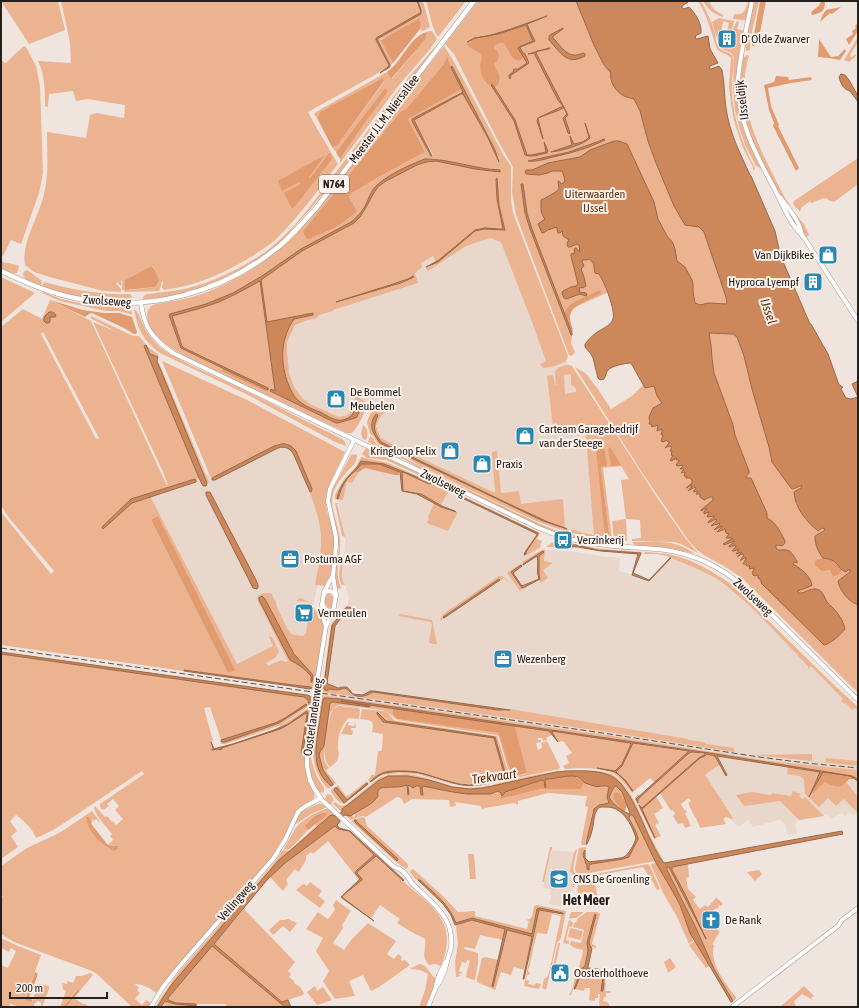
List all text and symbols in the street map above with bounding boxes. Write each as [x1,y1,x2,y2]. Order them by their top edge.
building icon: D' Olde Zwarver [716,28,738,50]
place label: D' Olde Zwarver [741,32,810,46]
street label: Meester J.L.M. Niersallee [346,72,422,166]
street label: IJsseldijk [733,78,751,121]
road number: N764 [319,175,349,193]
park label: Uiterwaarden IJssel [565,187,625,215]
shop icon: Van DijkBikes [817,244,839,266]
place label: Van DijkBikes [755,248,814,262]
building icon: Hyproca Lyempf [802,271,824,293]
place label: Hyproca Lyempf [728,275,800,289]
street label: Zwolseweg [82,292,133,310]
water label: IJssel [757,296,780,326]
place label: De Bommel Meubelen [350,385,402,413]
shop icon: De Bommel Meubelen [325,388,347,410]
place label: Carteam Garagebedrijf van der Steege [539,422,639,450]
shop icon: Carteam Garagebedrijf van der Steege [514,425,536,447]
shop icon: Kringloop Felix [439,440,461,462]
place label: Kringloop Felix [370,444,436,458]
shop icon: Praxis [471,453,493,475]
place label: Praxis [496,457,523,471]
street label: Zwolseweg [418,466,469,500]
bus stop icon: Verzinkerij [552,529,574,551]
place label: Verzinkerij [577,533,624,547]
office icon: Postuma AGF [279,548,301,570]
place label: Postuma AGF [304,552,362,566]
street label: Zwolseweg [730,575,776,619]
supermarket icon: Vermeulen [293,602,315,624]
place label: Vermeulen [318,606,367,620]
office icon: Wezenberg [492,648,514,670]
place label: Wezenberg [517,652,567,666]
street label: Oosterlandenweg [301,676,326,757]
water label: Trekvaart [471,766,518,787]
school or university icon: CNS De Groenling [548,868,570,890]
place label: CNS De Groenling [573,872,651,886]
street label: Veilingweg [215,878,258,924]
district label: Het Meer [563,892,610,908]
church icon: De Rank [700,909,722,931]
place label: De Rank [725,913,762,927]
public building icon: Oosterholthoeve [549,962,571,984]
place label: Oosterholthoeve [574,966,648,980]
scale bar [10,974,107,1000]
text: 200 m [16,981,43,995]

